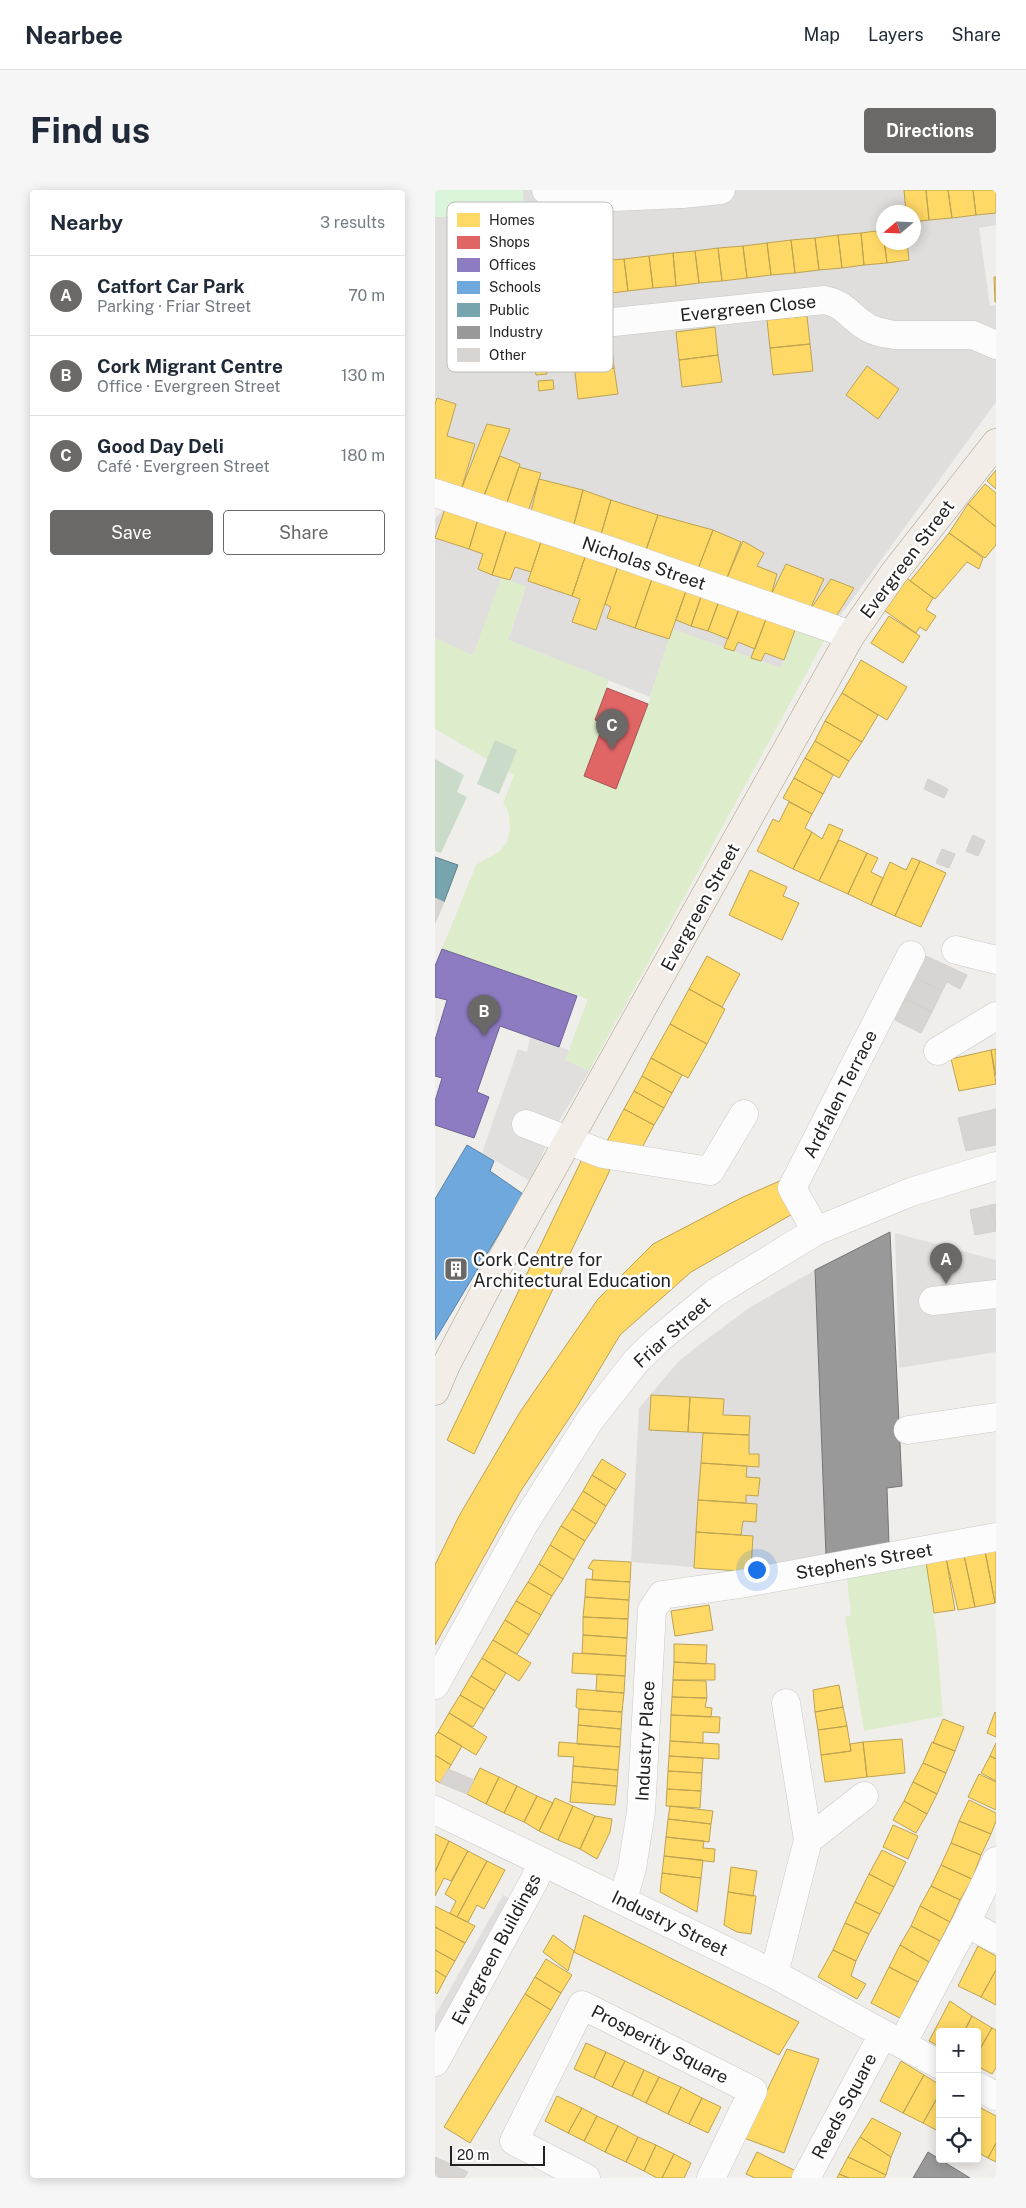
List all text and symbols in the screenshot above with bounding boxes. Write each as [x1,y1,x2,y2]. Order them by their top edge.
text: Nearbee [25,21,123,49]
text: Map [804,24,840,45]
text: Layers [868,24,924,45]
text: Share [952,24,1001,45]
button: Directions [864,108,996,153]
text: Find us [30,110,150,151]
legend [447,202,613,372]
north arrow [876,205,921,250]
text: Nearby [50,210,123,235]
text: Homes [489,212,535,228]
text: 3 results [320,213,385,232]
text: Shops [489,234,530,250]
text: Offices [489,257,536,273]
text: Catfort Car Park [97,275,245,297]
text: Schools [489,279,541,295]
text: A [60,286,72,305]
text: 70 m [348,286,385,305]
street label: Evergreen Close [679,290,817,326]
text: Parking · Friar Street [97,297,251,316]
text: Public [489,302,530,318]
text: Industry [489,324,544,340]
text: Other [489,347,526,363]
text: Cork Migrant Centre [97,355,283,377]
text: B [61,366,71,385]
text: 130 m [341,366,385,385]
text: Office · Evergreen Street [97,377,281,396]
text: Good Day Deli [97,435,224,457]
text: C [60,446,72,465]
text: 180 m [341,446,385,465]
text: Café · Evergreen Street [97,457,270,476]
street label: Evergreen Street [856,496,958,622]
button: Save [50,510,213,555]
button: Share [223,510,385,555]
street label: Nicholas Street [579,532,709,594]
pin: C [596,709,628,750]
street label: Evergreen Street [656,840,744,974]
pin: B [468,995,500,1036]
street label: Ardfalen Terrace [799,1027,881,1161]
pin: A [930,1243,962,1284]
place label: Cork Centre for Architectural Education [473,1249,671,1291]
building icon: Cork Centre for Architectural Education [443,1256,469,1282]
street label: Friar Street [629,1292,715,1372]
street label: Stephen's Street [794,1539,934,1583]
your location [744,1557,770,1583]
street label: Industry Place [631,1680,659,1802]
street label: Evergreen Buildings [447,1870,545,2028]
street label: Industry Street [609,1886,731,1960]
street label: Prosperity Square [588,2000,732,2088]
map controls [936,2028,981,2163]
button: + [936,2028,981,2073]
street label: Reeds Square [807,2050,881,2162]
button: − [936,2073,981,2118]
button: locate [936,2118,981,2163]
scale bar [450,2143,545,2166]
text: 20 m [457,2147,489,2163]

